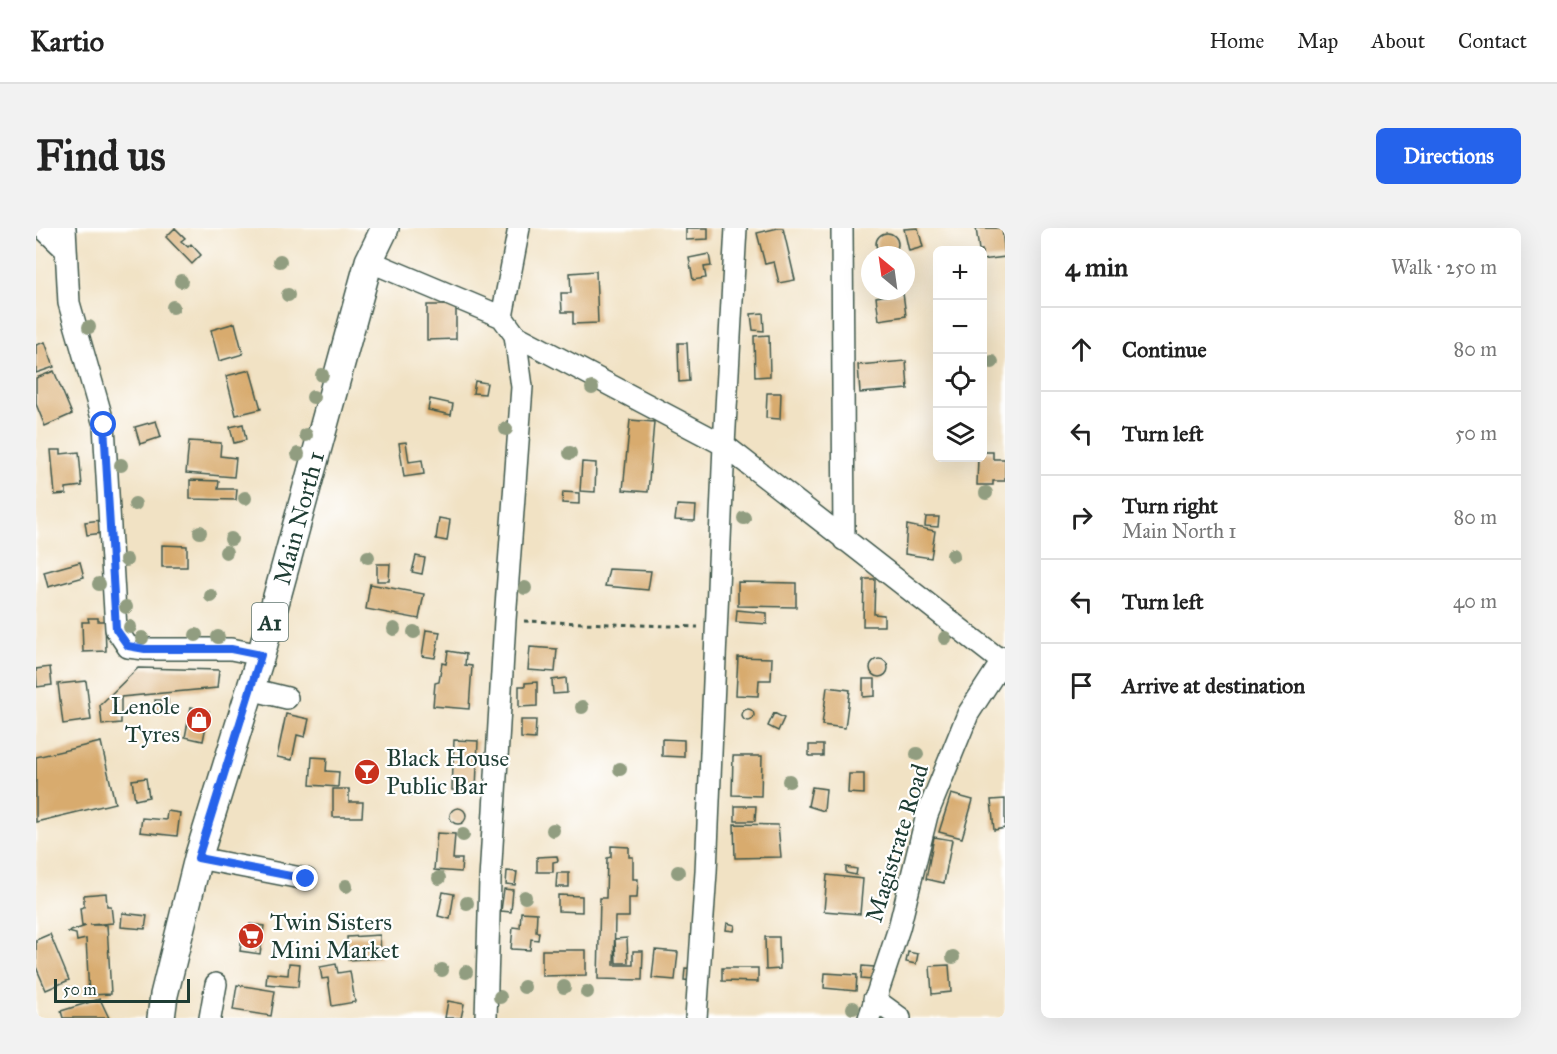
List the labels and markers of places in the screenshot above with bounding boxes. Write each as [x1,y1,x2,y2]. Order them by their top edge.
place label: Lenole Tyres [111,691,180,749]
shop icon: Lenole Tyres [184,705,214,735]
place label: Black House Public Bar [386,743,509,801]
bar icon: Black House Public Bar [352,757,382,787]
place label: Twin Sisters Mini Market [270,907,400,965]
supermarket icon: Twin Sisters Mini Market [236,921,266,951]

